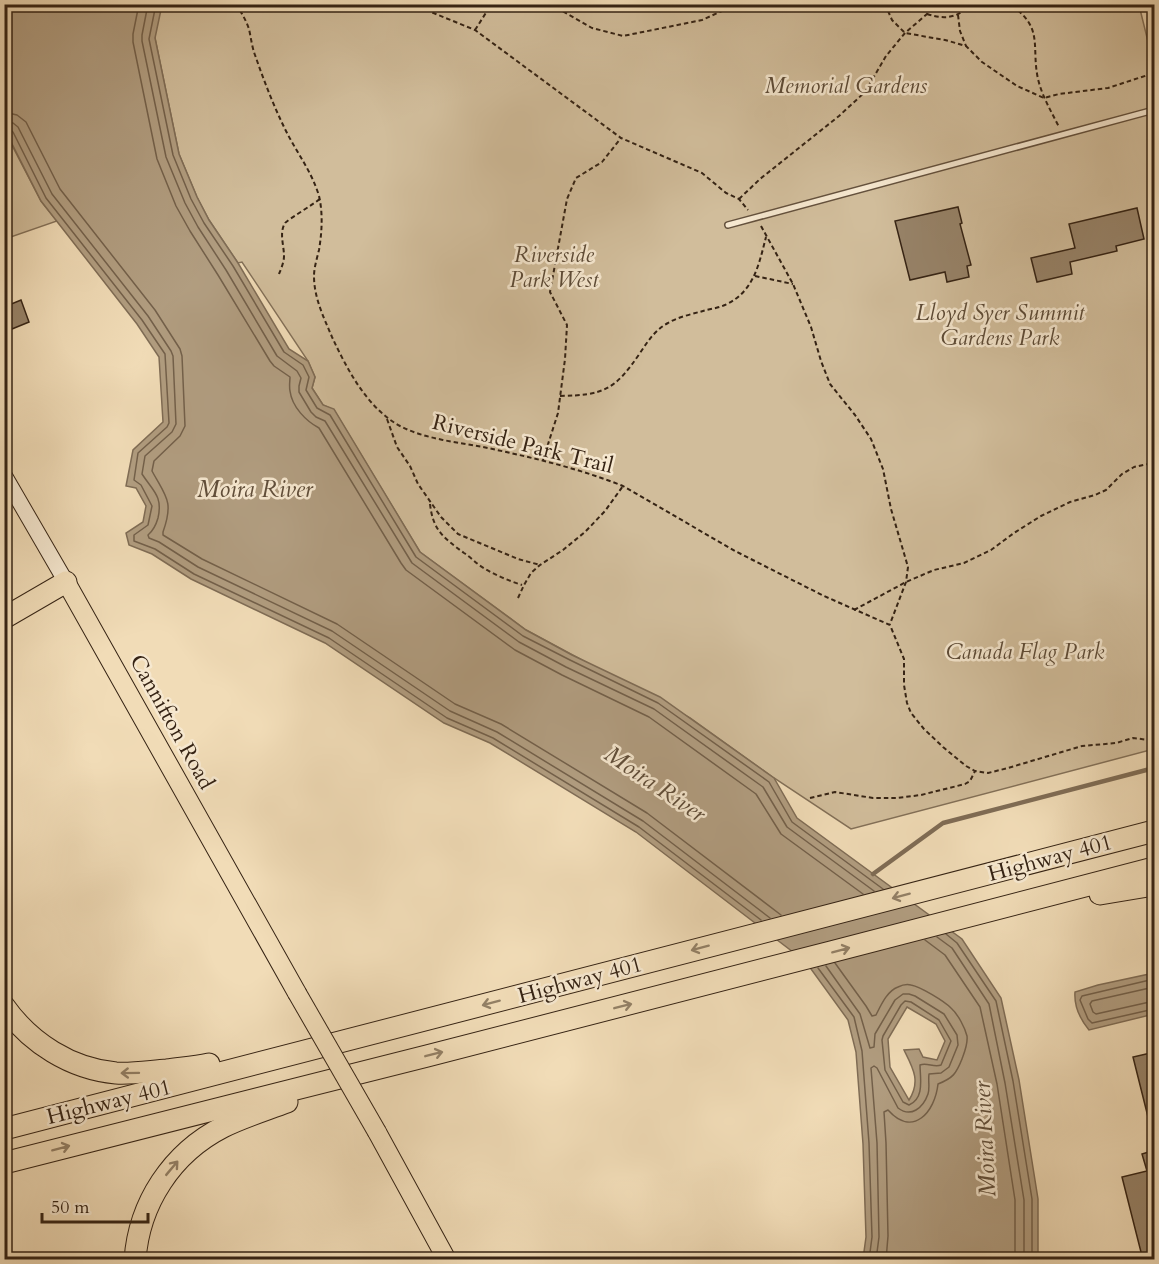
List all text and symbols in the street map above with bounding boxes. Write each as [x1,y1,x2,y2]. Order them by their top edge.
park label: Memorial Gardens [765,71,928,101]
park label: Riverside Park West [509,240,599,295]
park label: Lloyd Syer Summit Gardens Park [915,298,1085,353]
street label: Riverside Park Trail [429,407,617,481]
water label: Moira River [197,473,314,506]
park label: Canada Flag Park [946,637,1104,667]
street label: Cannifton Road [123,649,222,795]
water label: Moira River [598,738,713,831]
street label: Highway 401 [985,827,1115,889]
one-way arrow [892,891,911,902]
one-way arrow [691,943,710,955]
one-way arrow [831,943,850,955]
street label: Highway 401 [515,949,645,1011]
one-way arrow [482,998,501,1009]
one-way arrow [614,999,633,1011]
one-way arrow [425,1047,444,1059]
one-way arrow [121,1067,141,1078]
street label: Highway 401 [44,1072,174,1132]
water label: Moira River [965,1079,1005,1198]
one-way arrow [51,1142,70,1153]
one-way arrow [165,1161,179,1176]
scale bar [42,1186,148,1224]
text: 50 m [51,1195,90,1220]

